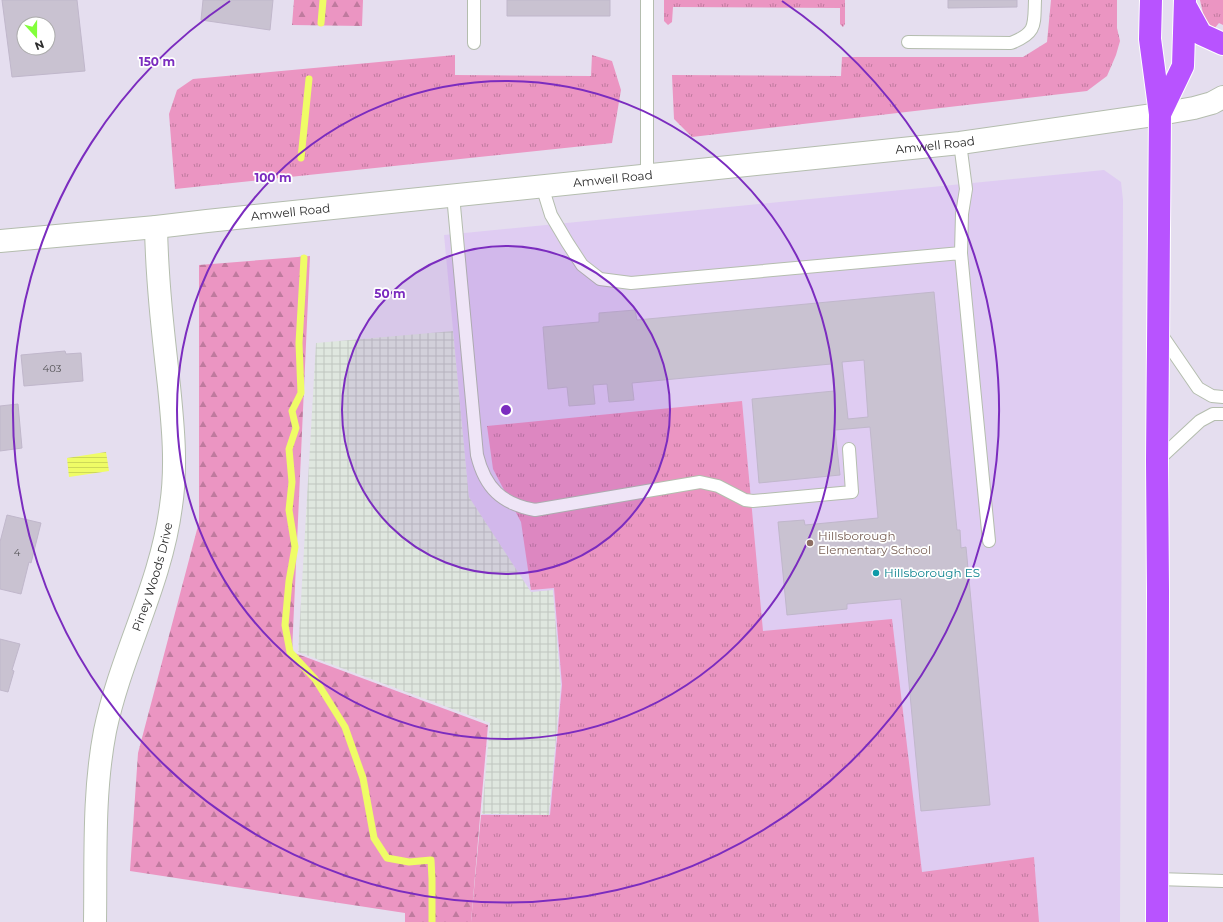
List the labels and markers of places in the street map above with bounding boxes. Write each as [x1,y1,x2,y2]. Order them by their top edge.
centre of rings [499,403,513,417]
place label: Hillsborough Elementary School [818,528,931,557]
marker: Hillsborough Elementary School [805,538,815,548]
place label: Hillsborough ES [884,565,980,580]
marker: Hillsborough ES [871,568,881,578]

